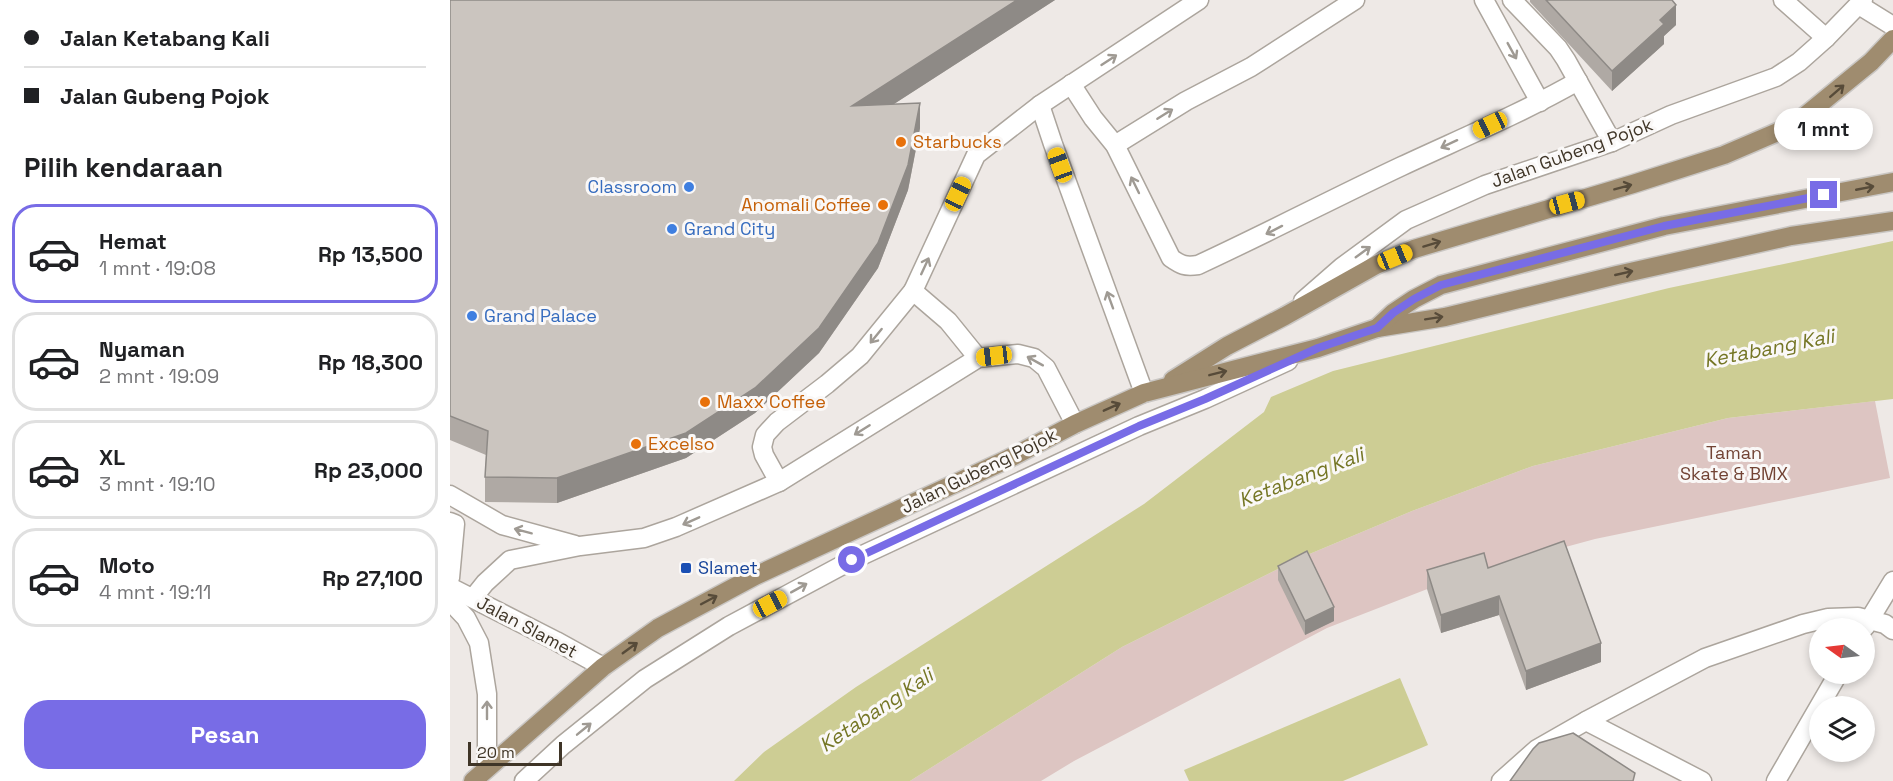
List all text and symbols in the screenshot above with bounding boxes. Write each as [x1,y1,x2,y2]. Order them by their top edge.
text: Jalan Ketabang Kali [60,24,270,52]
one-way arrow [1506,42,1518,59]
one-way arrow [1100,54,1117,66]
text: Jalan Gubeng Pojok [60,82,269,110]
one-way arrow [1829,84,1844,98]
one-way arrow [1156,108,1173,120]
callout: 1 mnt [1774,108,1874,150]
car [1470,109,1510,141]
street label: Jalan Gubeng Pojok [1488,112,1656,192]
text: 1 mnt [1797,116,1850,142]
place label: Starbucks [913,130,1002,153]
marker: Starbucks [894,135,908,149]
one-way arrow [1440,139,1458,151]
car [1045,145,1075,185]
text: Pilih kendaraan [24,150,223,185]
car [942,174,974,214]
place label: Classroom [588,175,677,198]
one-way arrow [1128,176,1140,194]
marker: Classroom [682,180,696,194]
one-way arrow [1613,181,1632,192]
route end [1810,181,1837,208]
one-way arrow [1855,182,1875,193]
car [1547,190,1587,216]
place label: Anomali Coffee [741,193,871,216]
marker: Anomali Coffee [876,198,890,212]
place label: Grand City [684,217,775,240]
marker: Grand City [665,222,679,236]
one-way arrow [1265,225,1283,236]
icon: car [27,227,81,281]
text: Hemat [99,227,167,255]
one-way arrow [1422,238,1441,249]
text: Rp 13,500 [318,240,423,268]
car [1375,242,1415,272]
one-way arrow [1355,246,1371,259]
text: 1 mnt · 19:08 [99,255,216,281]
one-way arrow [919,257,931,275]
one-way arrow [1614,267,1633,279]
one-way arrow [1103,291,1114,310]
place label: Grand Palace [484,304,597,327]
marker: Grand Palace [465,309,479,323]
one-way arrow [1424,313,1444,324]
water label: Ketabang Kali [1702,322,1838,373]
one-way arrow [869,328,883,343]
icon: car [27,335,81,389]
text: Nyaman [99,335,185,363]
car [975,345,1013,367]
text: Rp 18,300 [318,348,423,376]
one-way arrow [1027,355,1044,367]
text: 2 mnt · 19:09 [99,363,219,389]
one-way arrow [1208,366,1227,378]
place label: Maxx Coffee [717,390,826,413]
marker: Maxx Coffee [698,395,712,409]
one-way arrow [1103,401,1121,412]
one-way arrow [854,423,871,436]
street label: Jalan Gubeng Pojok [897,423,1061,518]
place label: Excelso [648,432,715,455]
marker: Excelso [629,437,643,451]
water label: Ketabang Kali [1235,440,1369,513]
park label: Taman Skate & BMX [1680,441,1788,485]
icon: car [27,443,81,497]
text: XL [99,443,125,471]
text: Rp 23,000 [314,456,423,484]
text: 3 mnt · 19:10 [99,471,215,497]
one-way arrow [682,516,700,527]
one-way arrow [514,525,533,536]
route start [838,546,865,573]
icon: car [27,551,81,605]
text: Moto [99,551,155,579]
place label: Slamet [698,556,758,579]
marker: Slamet [679,561,693,575]
text: Rp 27,100 [322,564,423,592]
text: 4 mnt · 19:11 [99,579,211,605]
one-way arrow [790,582,807,594]
car [750,588,790,620]
street label: Jalan Slamet [473,590,582,663]
one-way arrow [700,594,718,605]
north arrow [1809,618,1875,684]
map controls [1809,618,1875,762]
one-way arrow [622,641,638,654]
water label: Ketabang Kali [814,661,940,758]
button: layers [1809,696,1875,762]
button: Pesan [24,700,426,769]
one-way arrow [481,700,493,720]
one-way arrow [575,722,591,735]
scale bar [468,739,562,766]
text: 20 m [477,742,515,763]

